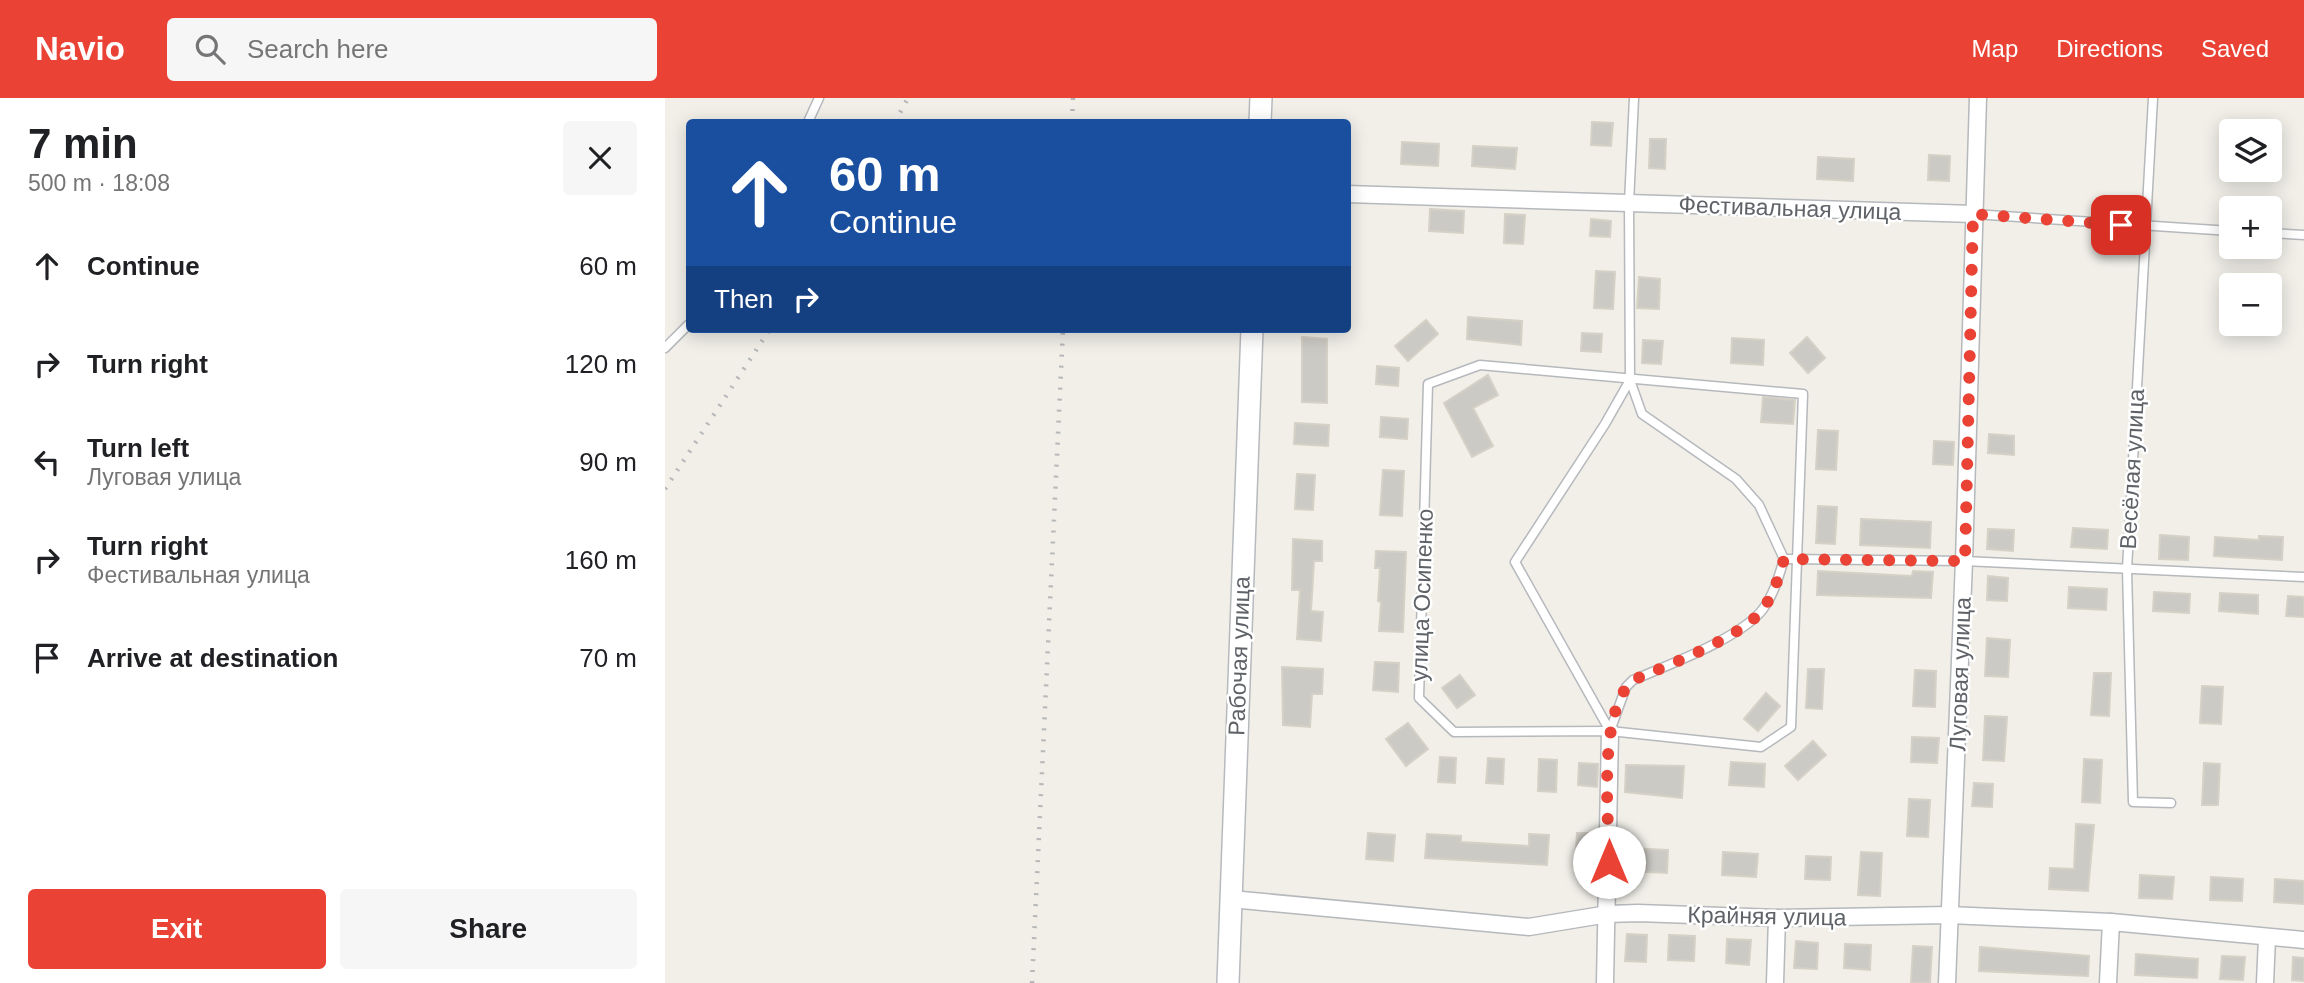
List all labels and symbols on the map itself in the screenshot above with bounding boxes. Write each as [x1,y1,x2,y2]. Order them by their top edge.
street label: Фестивальная улица [1678,191,1902,225]
pin [2091,195,2151,255]
street label: Весёлая улица [2115,388,2149,550]
street label: улица Осипенко [1406,508,1438,682]
street label: Рабочая улица [1223,576,1255,736]
street label: Луговая улица [1944,596,1976,752]
position arrow [1572,825,1646,899]
street label: Крайняя улица [1687,902,1847,930]

